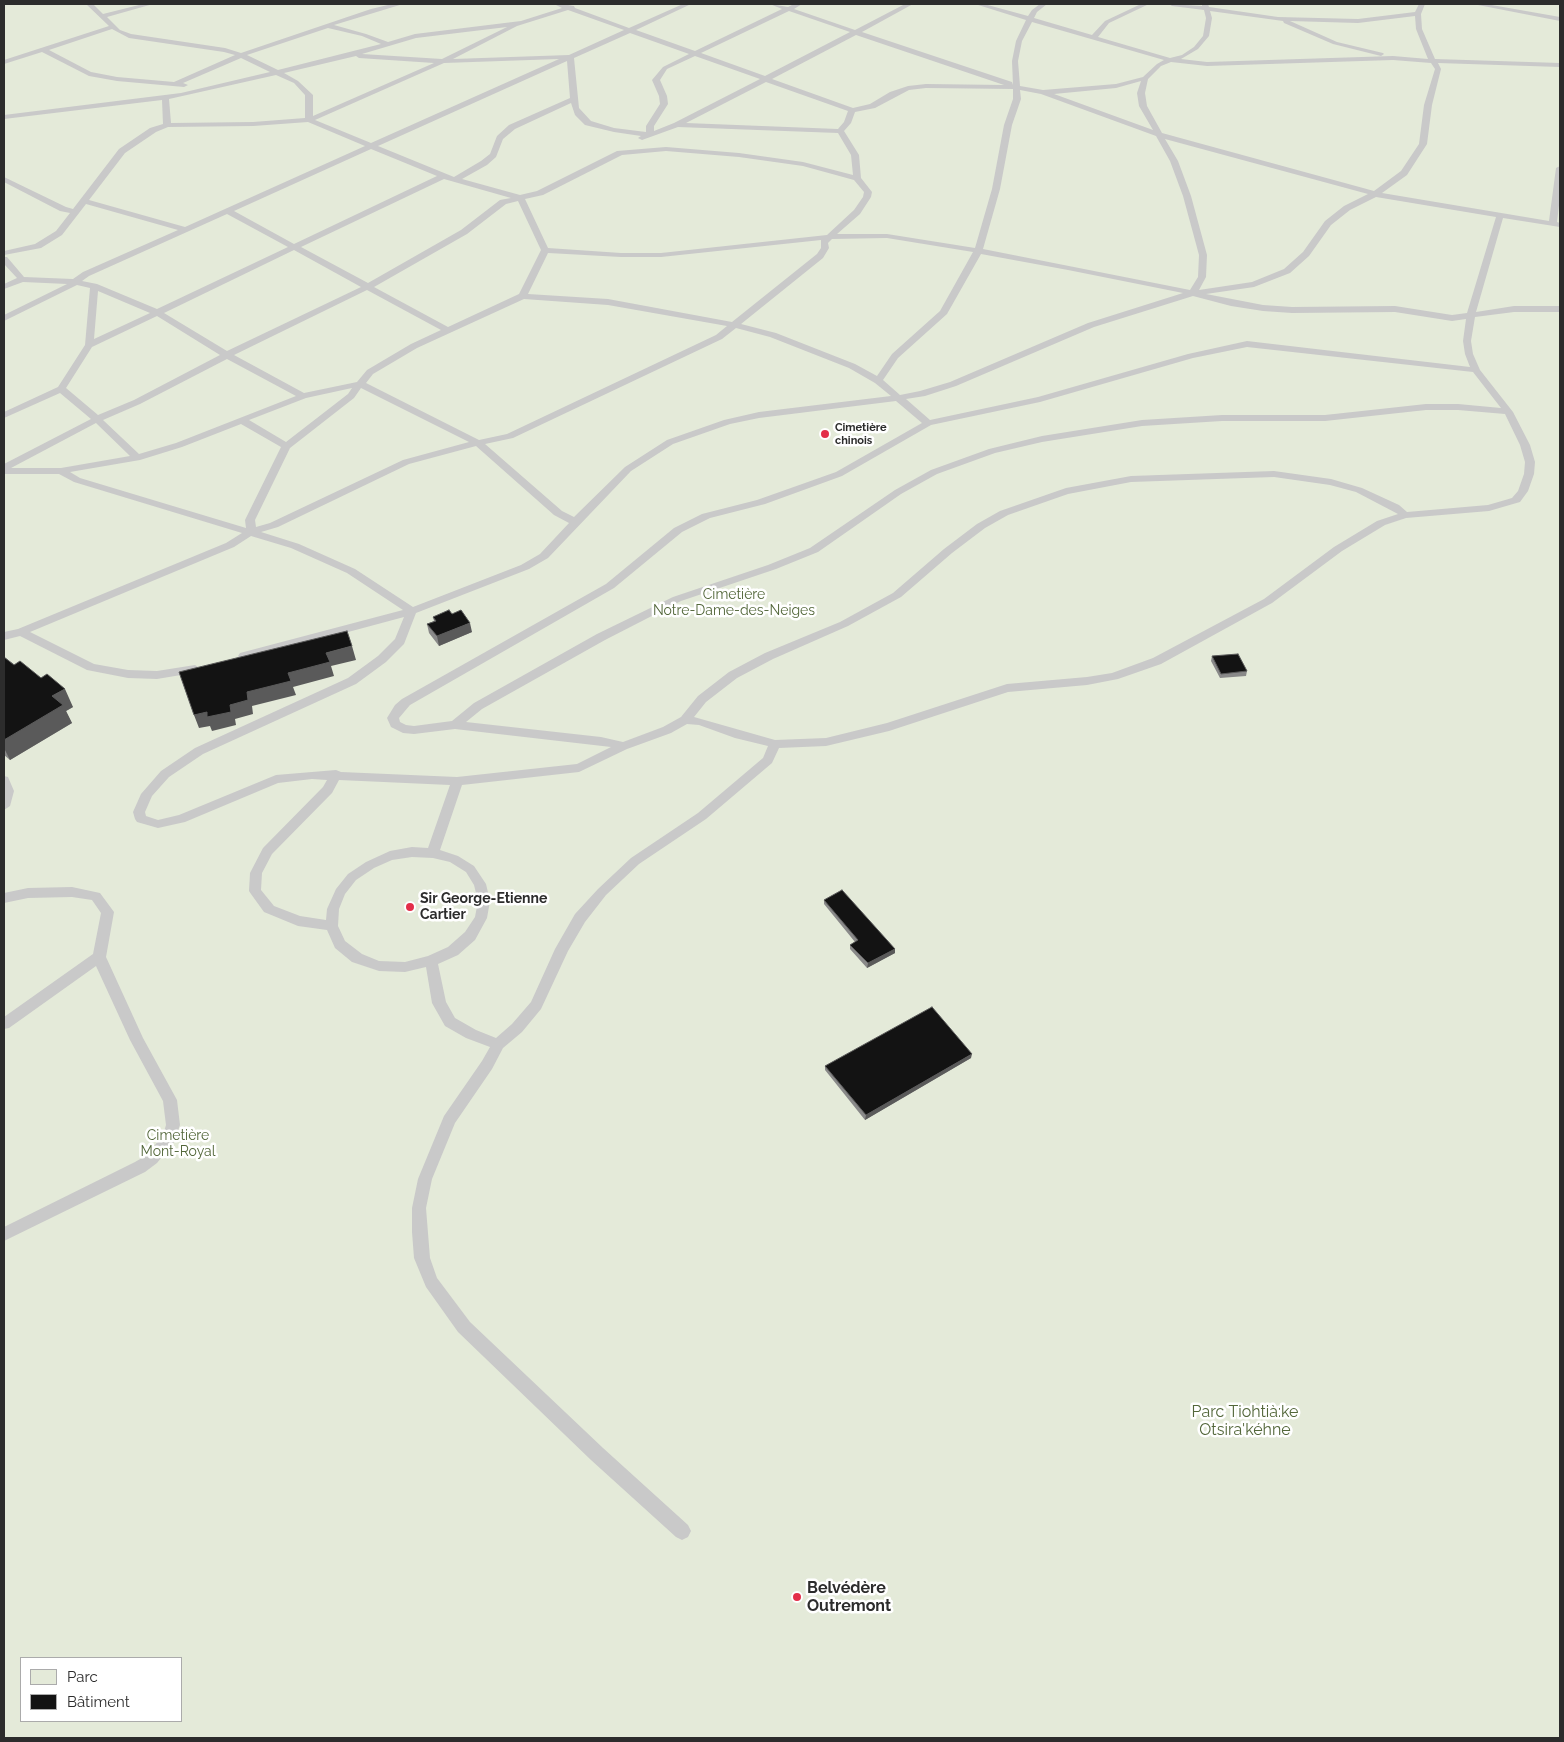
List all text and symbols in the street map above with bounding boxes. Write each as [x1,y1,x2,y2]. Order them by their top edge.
place label: Cimetière chinois [835,421,887,447]
marker: Cimetière chinois [819,428,831,440]
park label: Cimetière Notre-Dame-des-Neiges [653,587,815,620]
place label: Sir George-Etienne Cartier [420,891,547,924]
marker: Sir George-Etienne Cartier [404,901,416,913]
park label: Cimetière Mont-Royal [141,1128,215,1160]
park label: Parc Tiohtià:ke Otsira'kéhne [1192,1402,1298,1440]
place label: Belvédère Outremont [807,1578,891,1616]
marker: Belvédère Outremont [791,1591,803,1603]
legend [20,1657,182,1722]
text: Parc [67,1668,98,1686]
text: Bâtiment [67,1693,130,1711]

